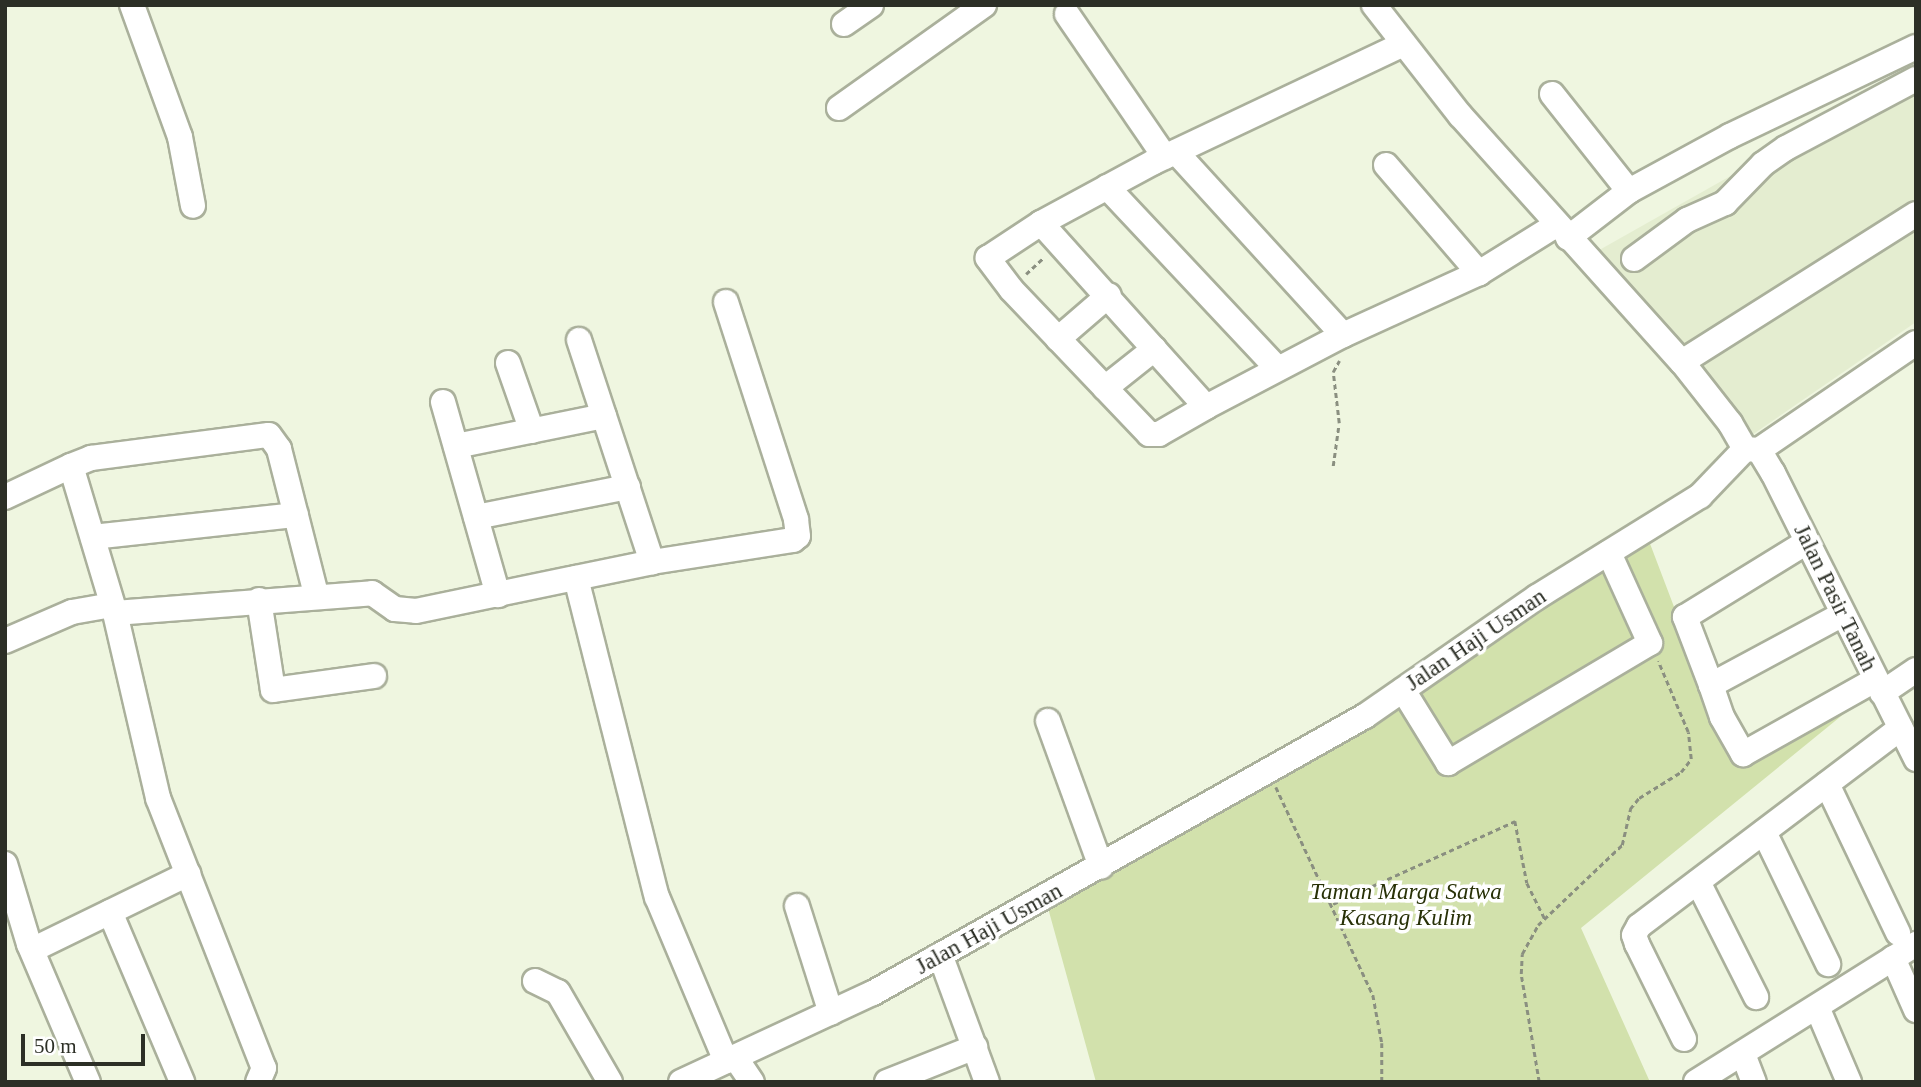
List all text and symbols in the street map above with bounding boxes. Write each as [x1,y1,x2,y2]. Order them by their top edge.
street label: Jalan Pasir Tanah [1787,520,1883,676]
street label: Jalan Haji Usman [1401,583,1551,697]
street label: Jalan Haji Usman [911,877,1067,981]
park label: Taman Marga Satwa Kasang Kulim [1310,878,1502,932]
scale bar [24,1020,149,1064]
text: 50 m [34,1034,77,1058]

